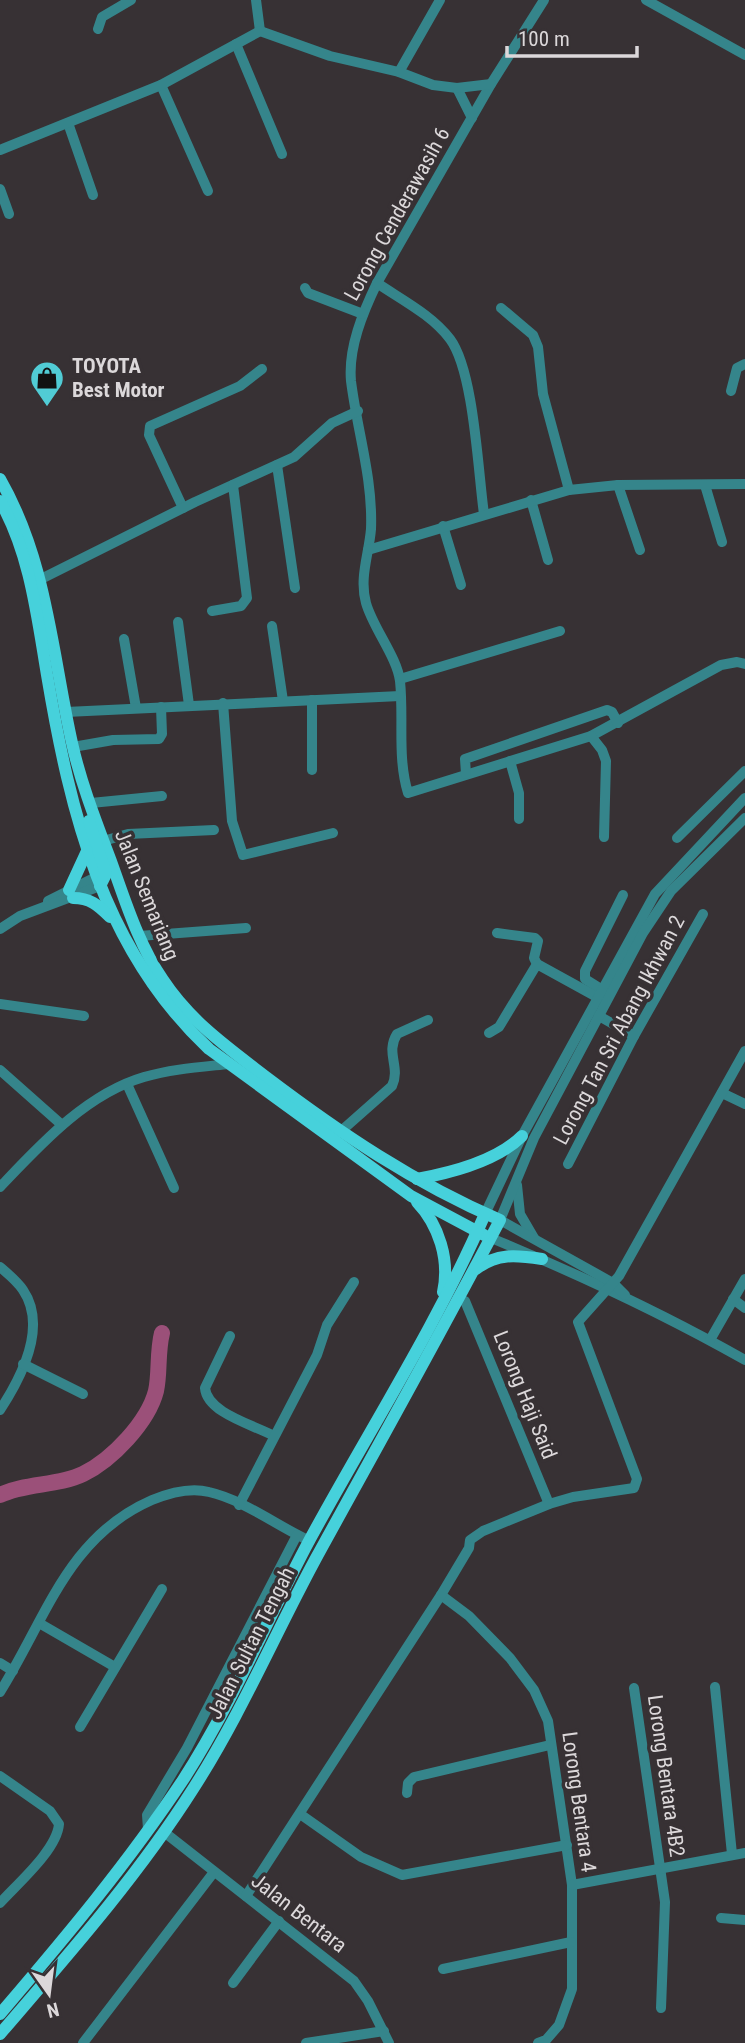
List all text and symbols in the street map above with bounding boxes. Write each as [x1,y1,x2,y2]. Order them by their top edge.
scale bar [507,14,636,58]
text: 100 m [518,27,570,51]
street label: Lorong Cenderawasih 6 [339,123,455,305]
place label: TOYOTA Best Motor [72,354,165,402]
shop icon: TOYOTA Best Motor [28,359,66,408]
street label: Jalan Semariang [110,826,184,964]
street label: Lorong Tan Sri Abang Ikhwan 2 [548,911,690,1149]
street label: Lorong Haji Said [488,1327,562,1463]
street label: Jalan Sultan Tengah [202,1563,300,1723]
street label: Lorong Bentara 4B2 [643,1693,689,1859]
street label: Lorong Bentara 4 [557,1730,601,1874]
street label: Jalan Bentara [247,1868,351,1958]
north arrow [14,1959,84,2029]
text: N [45,1997,61,2023]

